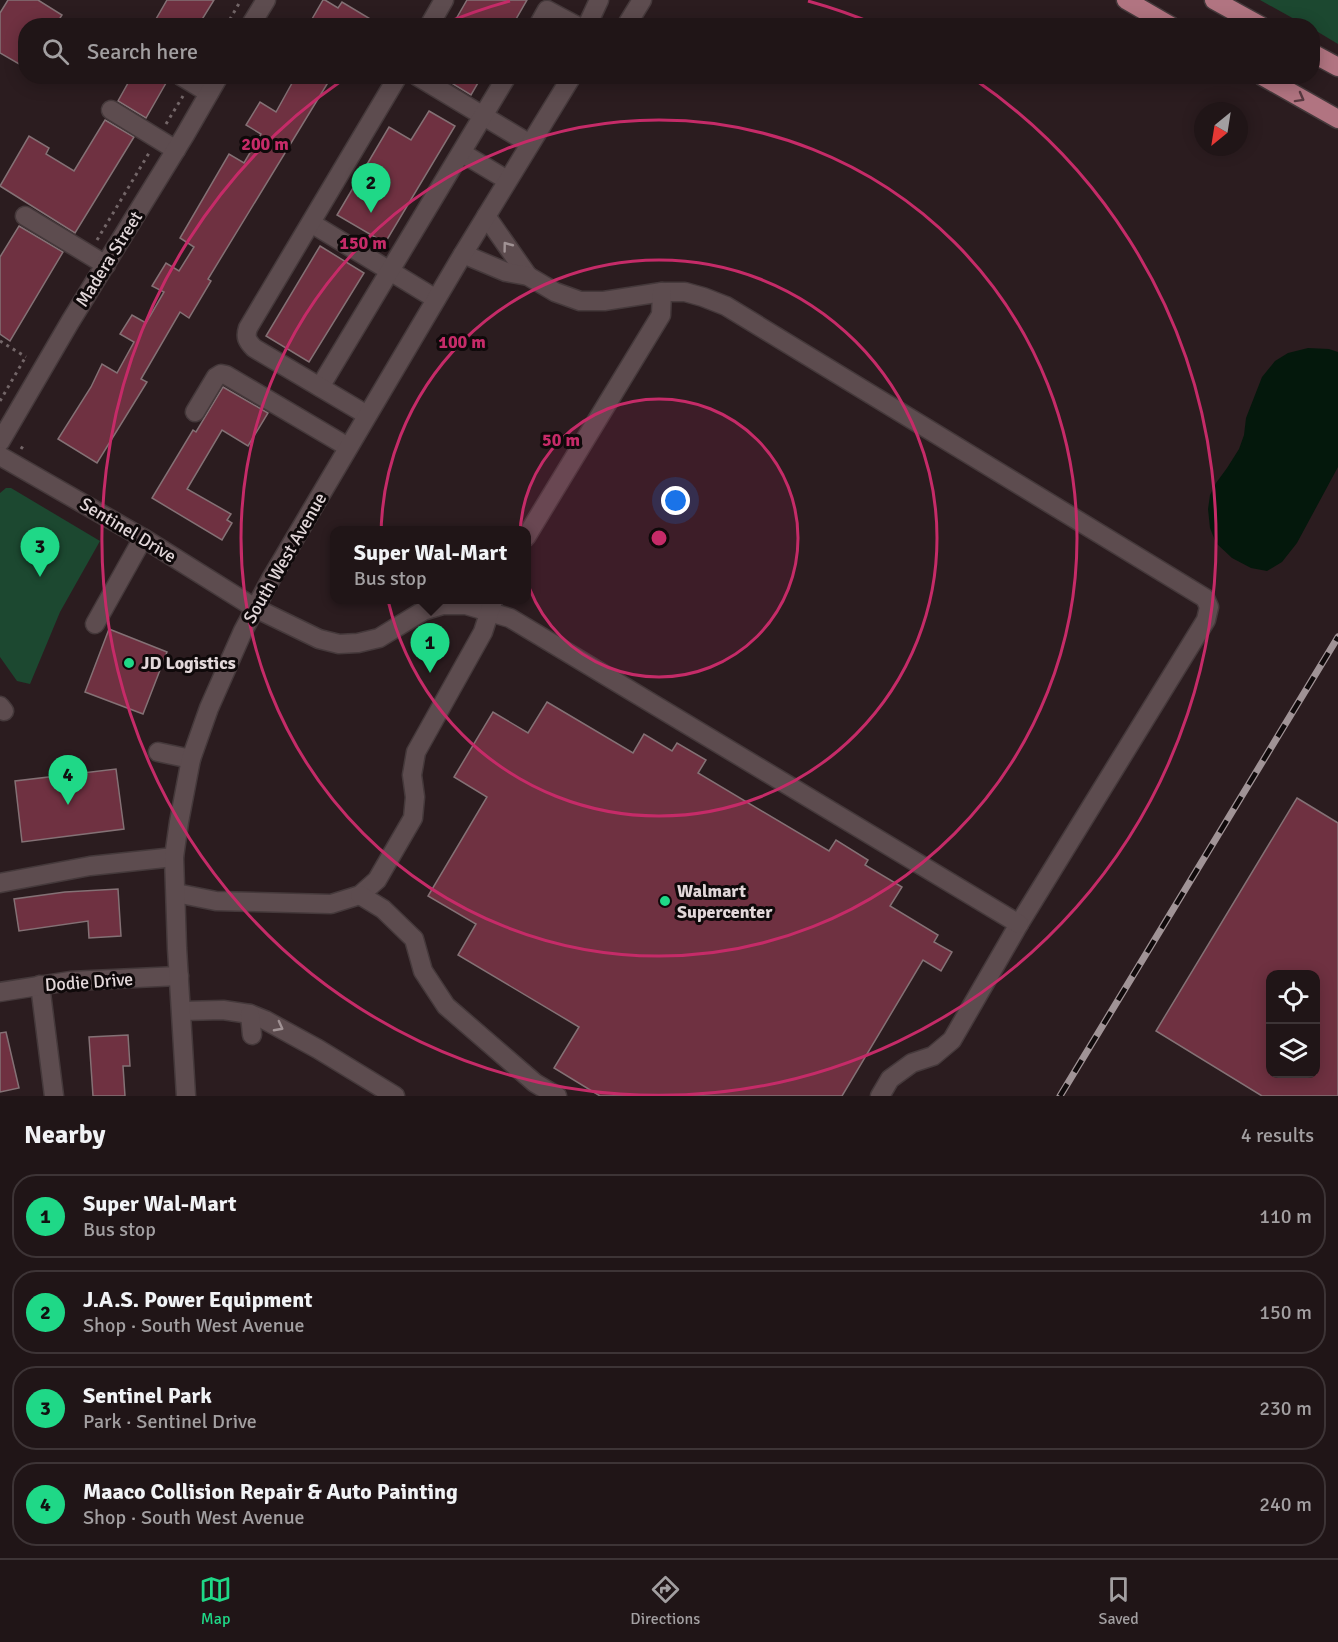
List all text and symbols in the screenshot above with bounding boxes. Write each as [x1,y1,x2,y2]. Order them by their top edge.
search box [18,18,1320,84]
icon: search [39,35,72,68]
text: Search here [87,38,198,65]
one-way arrow [1294,91,1304,102]
north arrow [1194,102,1248,156]
text: 200 m [241,133,289,155]
pin: 2 [352,164,391,213]
street label: Madera Street [71,207,147,311]
text: 150 m [339,232,387,254]
one-way arrow [503,241,514,252]
text: 100 m [438,331,486,353]
text: 50 m [542,429,580,451]
your location [661,486,690,515]
street label: South West Avenue [239,489,331,627]
street label: Sentinel Drive [76,493,180,567]
popup [330,526,531,604]
pin: 3 [20,528,60,577]
centre of rings [649,528,669,548]
text: Super Wal-Mart [354,539,507,566]
text: Bus stop [354,566,427,591]
pin: 1 [410,624,450,673]
place label: JD Logistics [141,652,236,674]
marker: JD Logistics [122,656,136,670]
pin: 4 [48,756,88,805]
place label: Walmart Supercenter [677,880,773,923]
marker: Walmart Supercenter [658,894,672,908]
street label: Dodie Drive [44,968,134,996]
map controls [1266,970,1320,1078]
button: locate [1266,970,1320,1024]
one-way arrow [273,1020,283,1031]
button: layers [1266,1024,1320,1078]
text: Nearby [24,1119,105,1151]
text: 4 results [1241,1123,1314,1148]
text: Super Wal-Mart [83,1190,237,1217]
text: 1 [40,1204,51,1229]
text: 110 m [1259,1204,1312,1229]
text: Bus stop [83,1217,156,1242]
text: J.A.S. Power Equipment [83,1286,312,1313]
text: 2 [40,1300,51,1325]
text: 150 m [1259,1300,1312,1325]
text: Shop · South West Avenue [83,1313,305,1338]
text: Sentinel Park [83,1382,212,1409]
text: 3 [40,1396,51,1421]
text: 230 m [1259,1396,1312,1421]
text: Park · Sentinel Drive [83,1409,257,1434]
text: Maaco Collision Repair & Auto Painting [83,1478,458,1505]
text: 4 [40,1492,51,1517]
text: 240 m [1259,1492,1312,1517]
text: Shop · South West Avenue [83,1505,305,1530]
tab: Map [199,1573,232,1629]
tab: Directions [630,1573,700,1629]
tab: Saved [1099,1573,1139,1629]

